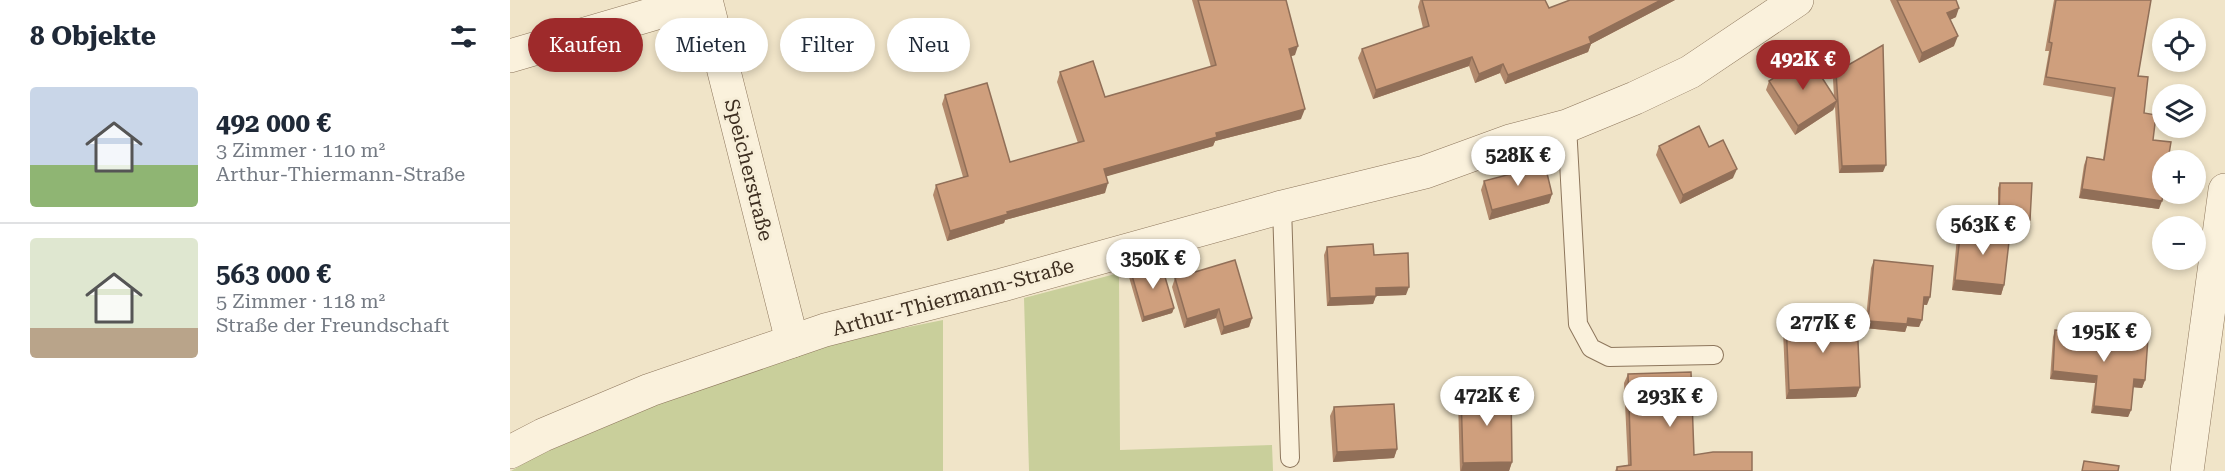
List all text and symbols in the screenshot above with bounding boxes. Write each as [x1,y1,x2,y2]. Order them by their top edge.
chip: Kaufen [528,18,643,72]
chip: Mieten [655,18,768,72]
chip: Filter [780,18,875,72]
chip: Neu [887,18,970,72]
map controls [2152,18,2206,270]
button: locate [2152,18,2206,72]
icon: filters [447,20,480,53]
text: 8 Objekte [30,21,156,51]
pin: 492K € [1754,40,1852,91]
text: 492K € [1770,47,1836,71]
button: layers [2152,84,2206,138]
street label: Speicherstraße [720,97,778,243]
text: 492 000 € [216,108,331,138]
icon: home [78,111,150,183]
pin: 528K € [1469,136,1567,187]
text: 3 Zimmer · 110 m² [216,138,385,162]
text: 528K € [1485,143,1551,167]
button: + [2152,150,2206,204]
text: Arthur-Thiermann-Straße [216,162,465,186]
pin: 563K € [1934,205,2032,256]
text: 563K € [1950,212,2016,236]
button: − [2152,216,2206,270]
pin: 350K € [1104,239,1202,290]
text: 350K € [1120,246,1186,270]
street label: Arthur-Thiermann-Straße [829,253,1077,341]
text: 563 000 € [216,259,331,289]
icon: home [78,262,150,334]
text: 5 Zimmer · 118 m² [216,289,385,313]
pin: 277K € [1774,303,1872,354]
text: 277K € [1790,310,1856,334]
pin: 195K € [2055,312,2153,363]
text: Straße der Freundschaft [216,313,449,337]
text: 195K € [2071,319,2137,343]
pin: 472K € [1438,376,1536,427]
pin: 293K € [1621,377,1719,428]
text: 472K € [1454,383,1520,407]
text: 293K € [1637,384,1703,408]

